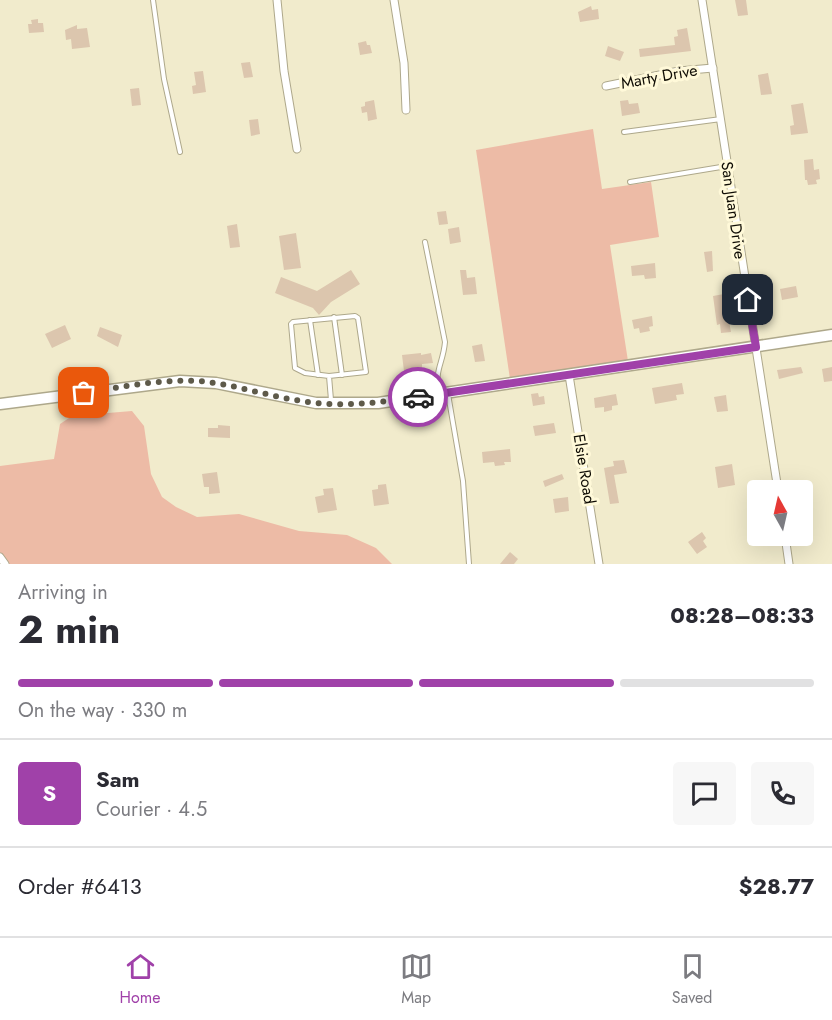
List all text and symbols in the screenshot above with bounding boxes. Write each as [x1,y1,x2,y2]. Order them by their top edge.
street label: Marty Drive [619,58,699,95]
street label: San Juan Drive [715,160,752,260]
pin [722,274,773,325]
icon: home [731,283,764,316]
pin [58,367,109,418]
courier [388,367,448,427]
icon: bag [67,376,100,409]
icon: car [402,381,435,414]
street label: Elsie Road [568,432,601,506]
north arrow [747,480,813,546]
map controls [747,480,813,546]
text: Arriving in [18,578,108,607]
text: 08:28–08:33 [670,599,814,631]
text: 2 min [18,601,120,658]
text: On the way · 330 m [18,696,187,725]
button: chat [673,762,736,825]
button: phone [751,762,814,825]
text: Sam [96,763,140,795]
text: S [43,777,56,809]
text: Courier · 4.5 [96,795,207,824]
text: Order #6413 [18,870,142,902]
text: $28.77 [739,870,814,902]
tab: Home [120,950,160,1009]
tab: Map [400,950,433,1009]
tab: Saved [672,950,712,1009]

